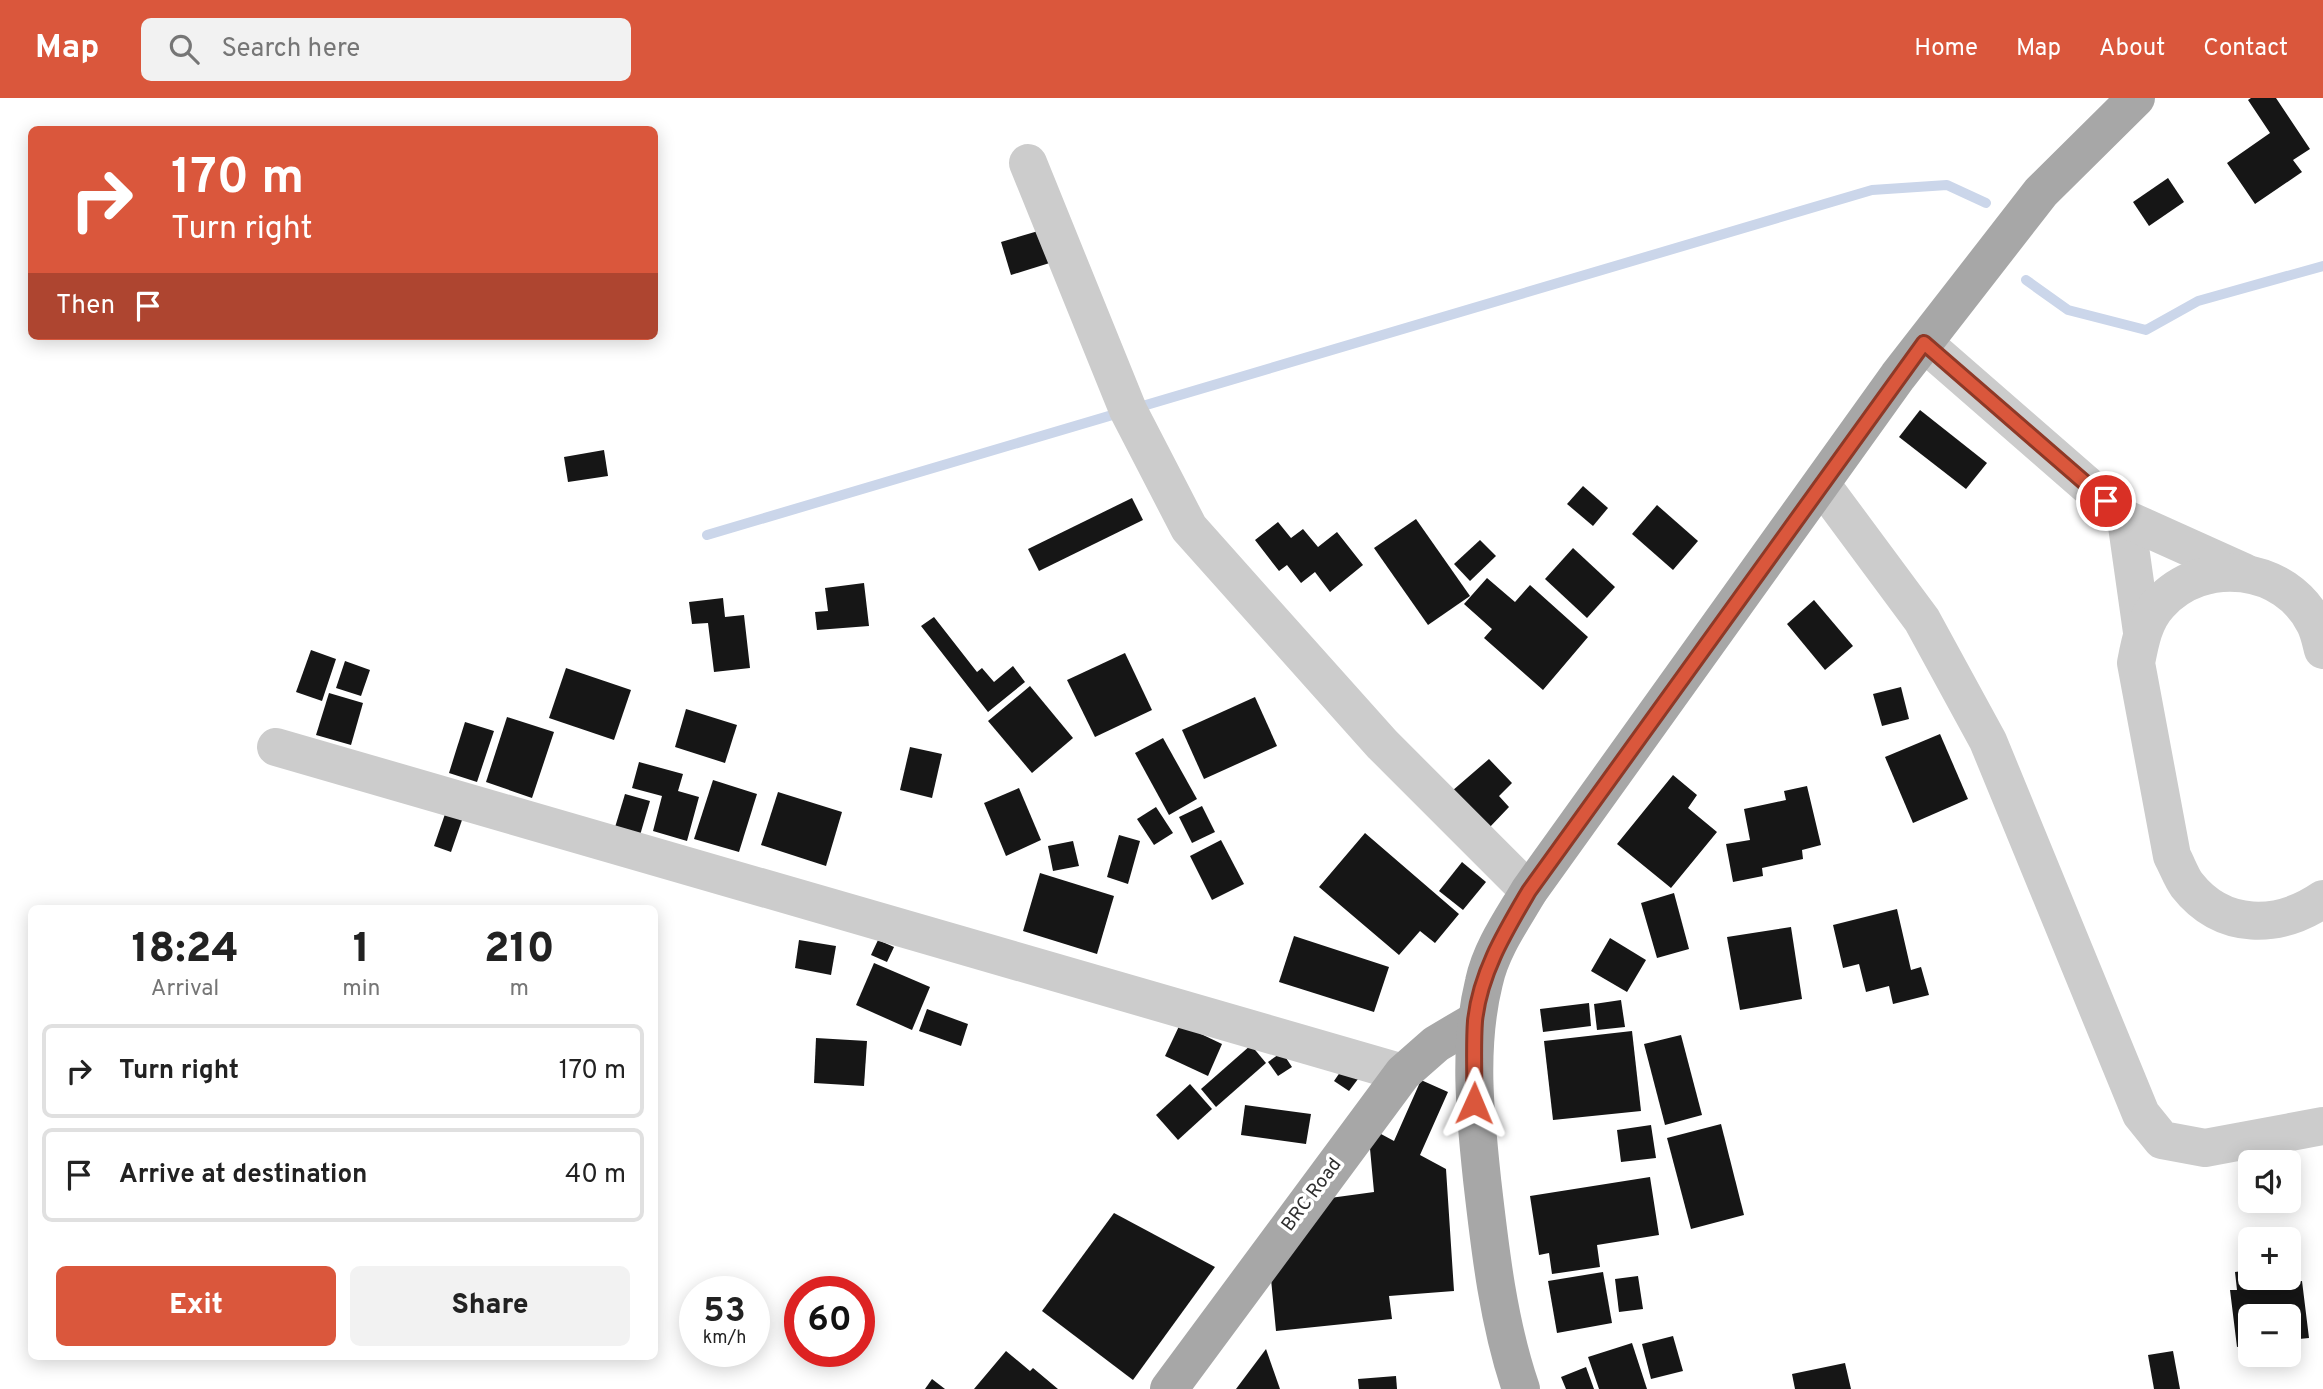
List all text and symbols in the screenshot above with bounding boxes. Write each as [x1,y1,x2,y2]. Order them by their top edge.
search box [141,18,631,81]
text: Map [35,28,99,70]
icon: search [165,30,203,68]
text: Search here [221,33,360,66]
text: Home [1914,34,1978,64]
text: Map [2016,34,2061,64]
text: About [2099,34,2165,64]
text: Contact [2203,34,2288,64]
text: 170 m [171,149,304,211]
icon: right [56,154,147,245]
text: Turn right [171,210,313,250]
icon: arrive [129,287,167,325]
text: Then [56,290,115,323]
pin [2076,471,2136,531]
icon: arrive [2087,482,2125,520]
text: 18:24 [131,924,239,977]
text: 1 [353,924,370,977]
text: 210 [484,924,555,977]
text: Arrival [151,975,219,1004]
text: min [342,975,381,1004]
text: m [509,975,529,1004]
icon: right [60,1052,98,1090]
text: Turn right [119,1055,239,1088]
text: 170 m [559,1055,626,1088]
position arrow [1437,1066,1511,1140]
map controls [2238,1150,2301,1367]
button: sound [2238,1150,2301,1213]
street label: BRC Road [1277,1154,1347,1236]
icon: arrive [60,1156,98,1194]
text: Arrive at destination [119,1159,367,1192]
text: 40 m [565,1159,626,1192]
button: + [2238,1227,2301,1290]
button: Exit [56,1266,336,1346]
button: Share [350,1266,630,1346]
speed limit sign: 60 [784,1276,875,1367]
text: 53 [703,1290,746,1334]
button: − [2238,1304,2301,1367]
text: km/h [703,1327,746,1350]

